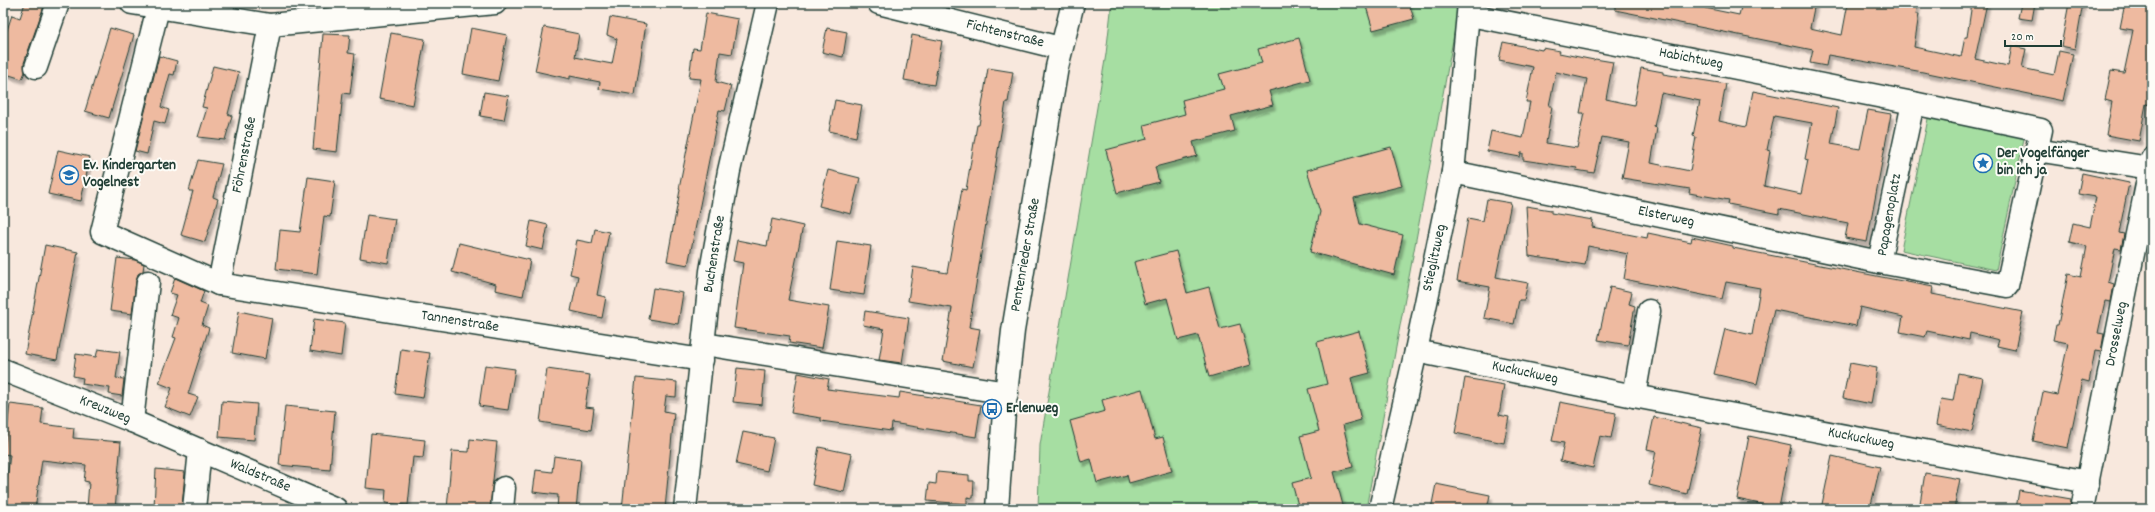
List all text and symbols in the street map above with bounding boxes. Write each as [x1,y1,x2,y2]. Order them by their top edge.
street label: Fichtenstraße [964,14,1047,54]
scale bar [2005,22,2061,48]
text: 20 m [2011,29,2034,46]
street label: Habichtweg [1657,42,1725,76]
street label: Föhrenstraße [227,114,263,195]
place label: Der Vogelfänger bin ich ja [1997,143,2090,182]
place icon: Der Vogelfänger bin ich ja [1972,152,1994,174]
place label: Ev. Kindergarten Vogelnest [83,155,176,194]
school or university icon: Ev. Kindergarten Vogelnest [58,164,80,186]
street label: Papagenoplatz [1872,172,1908,258]
street label: Pentenrieder Straße [1005,196,1047,314]
street label: Elsterweg [1636,200,1696,234]
street label: Buchenstraße [698,213,732,294]
street label: Stieglitzweg [1417,222,1453,294]
street label: Drosselweg [2100,300,2134,368]
street label: Tannenstraße [419,305,501,339]
street label: Kuckuckweg [1490,355,1560,391]
street label: Kreuzweg [76,390,134,430]
bus stop icon: Erlenweg [981,398,1003,420]
place label: Erlenweg [1006,398,1059,420]
street label: Kuckuckweg [1826,422,1896,456]
street label: Waldstraße [226,453,294,499]

